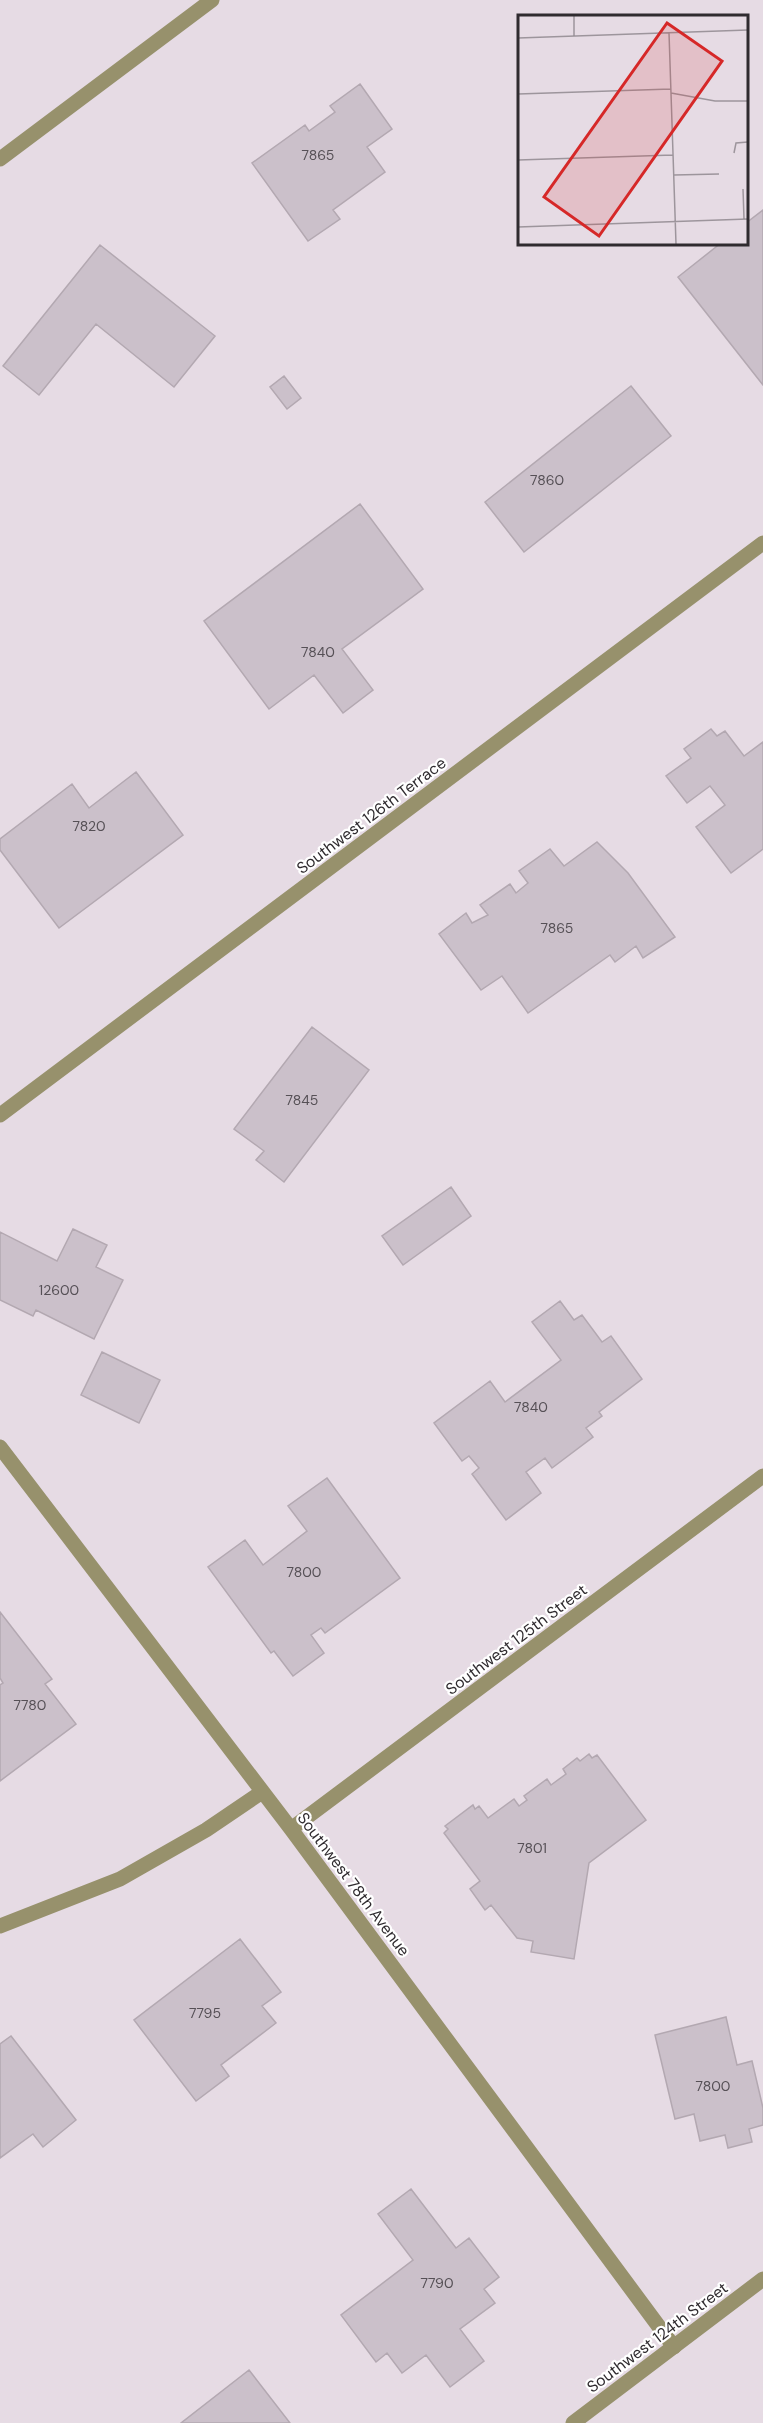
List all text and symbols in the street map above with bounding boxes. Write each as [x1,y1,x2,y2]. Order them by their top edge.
inset map [518,15,748,244]
house number: 7865 [302,146,334,164]
house number: 7860 [530,471,564,489]
house number: 7840 [301,643,335,661]
street label: Southwest 126th Terrace [292,752,450,879]
house number: 7820 [72,817,106,835]
house number: 7865 [541,919,573,937]
house number: 7845 [286,1091,318,1109]
house number: 12600 [39,1281,79,1299]
house number: 7840 [514,1398,548,1416]
house number: 7800 [287,1563,321,1581]
street label: Southwest 125th Street [441,1579,591,1699]
house number: 7780 [14,1696,46,1714]
street label: Southwest 78th Avenue [293,1808,415,1960]
house number: 7801 [517,1839,547,1857]
house number: 7795 [189,2004,221,2022]
house number: 7800 [696,2077,730,2095]
house number: 7790 [421,2274,453,2292]
street label: Southwest 124th Street [583,2277,732,2397]

